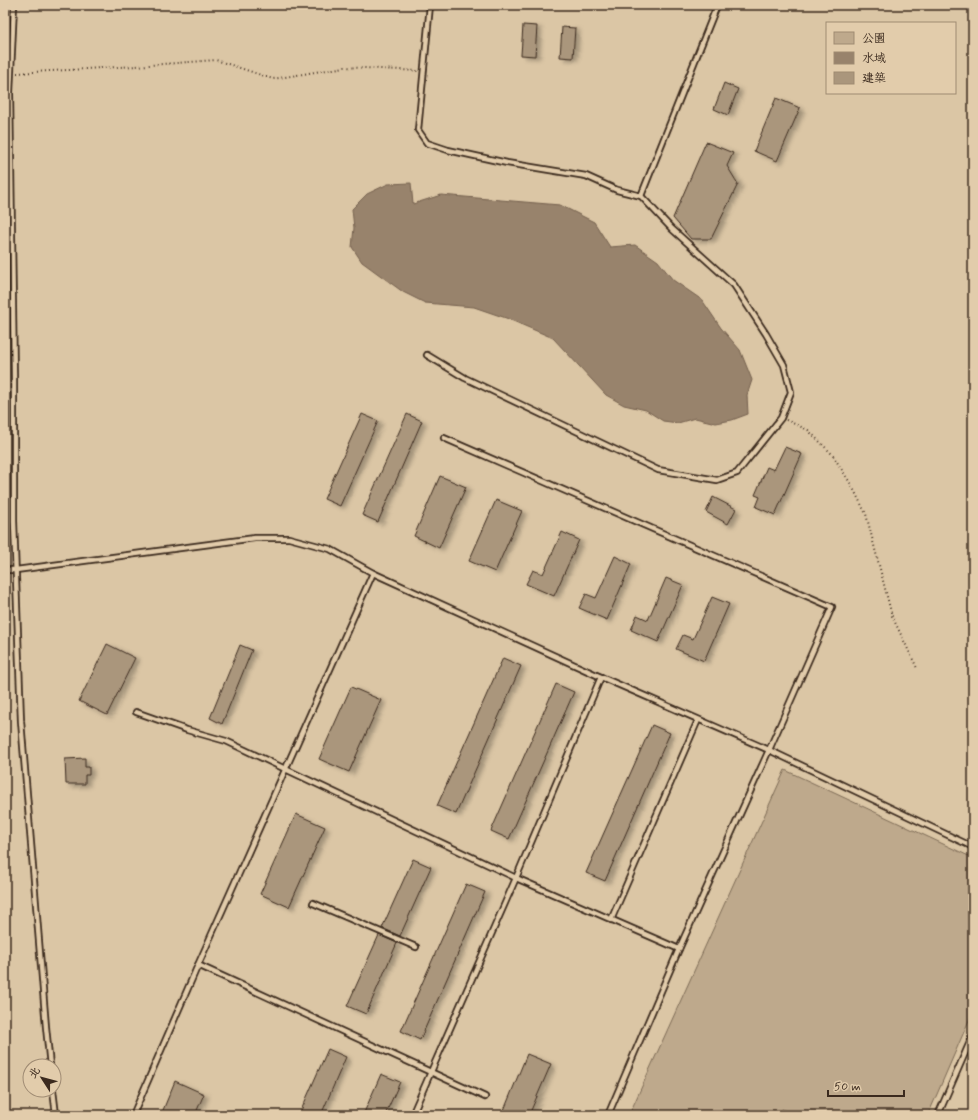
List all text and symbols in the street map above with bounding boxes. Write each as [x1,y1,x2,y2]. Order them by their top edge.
legend [826,22,956,94]
text: 公園 [862,31,886,47]
text: 水域 [862,51,886,67]
text: 建築 [862,71,886,87]
north arrow [22,1058,62,1098]
text: 北 [26,1064,44,1081]
scale bar [828,1072,904,1098]
text: 50 m [834,1079,861,1095]

